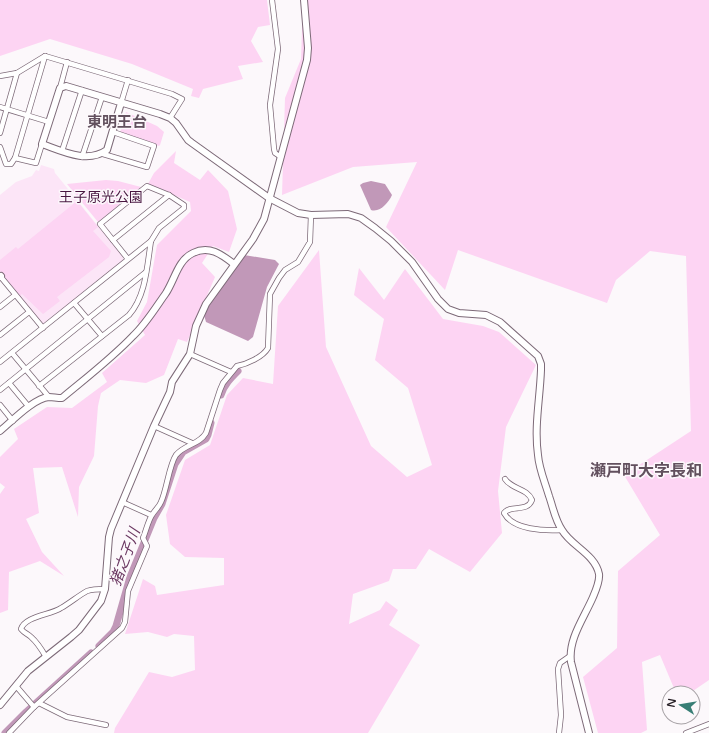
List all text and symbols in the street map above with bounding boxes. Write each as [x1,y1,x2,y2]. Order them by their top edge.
district label: 東明王台 [87,113,147,131]
park label: 王子原光公園 [59,189,143,206]
district label: 瀬戸町大字長和 [590,461,702,481]
water label: 猪之子川 [106,524,144,588]
north arrow [661,685,701,725]
text: N [664,697,679,709]

